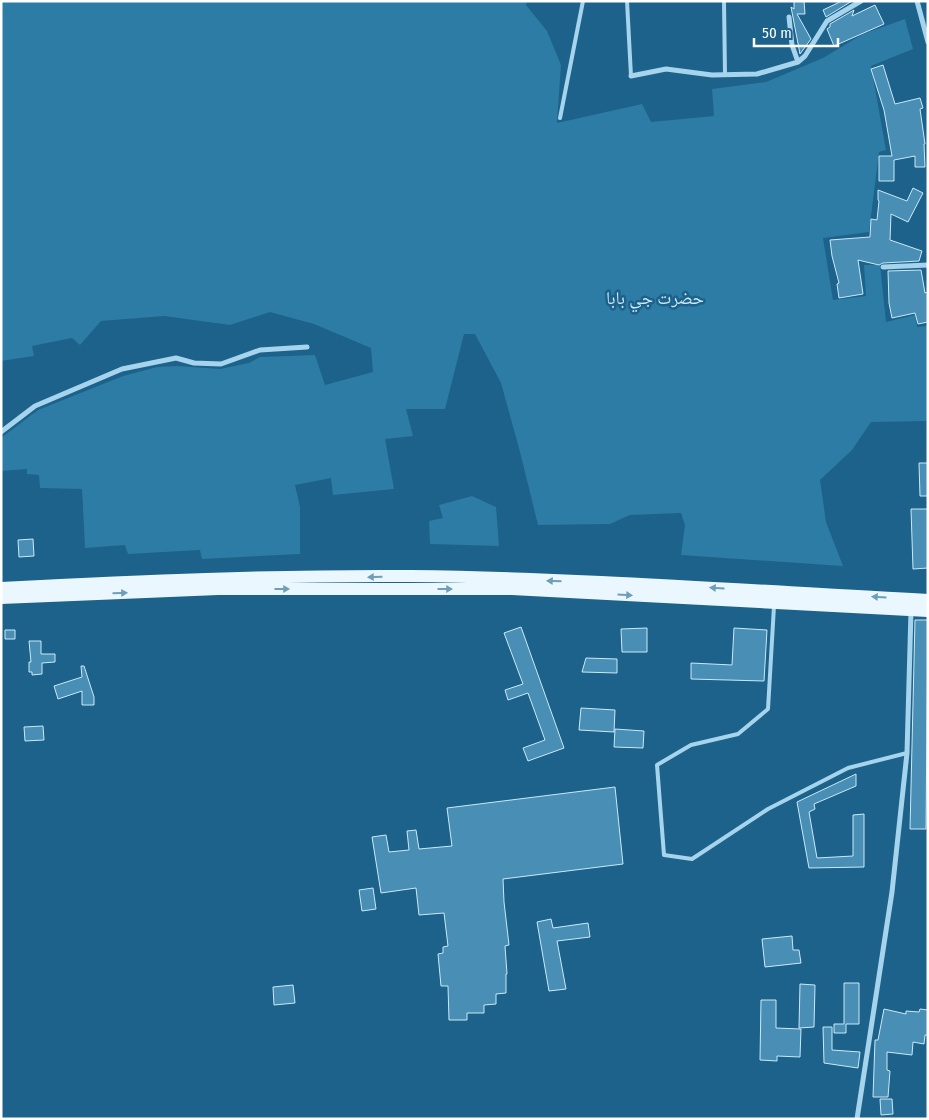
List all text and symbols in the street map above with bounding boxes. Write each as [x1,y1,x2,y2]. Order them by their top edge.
scale bar [754,15,838,47]
text: 50 m [762,24,792,42]
park label: حضرت جي بابا [606,287,704,313]
one-way arrow [366,573,382,581]
one-way arrow [546,577,562,585]
one-way arrow [709,584,725,592]
one-way arrow [275,585,291,593]
one-way arrow [437,585,453,593]
one-way arrow [112,588,128,596]
one-way arrow [617,592,633,600]
one-way arrow [871,593,887,601]

